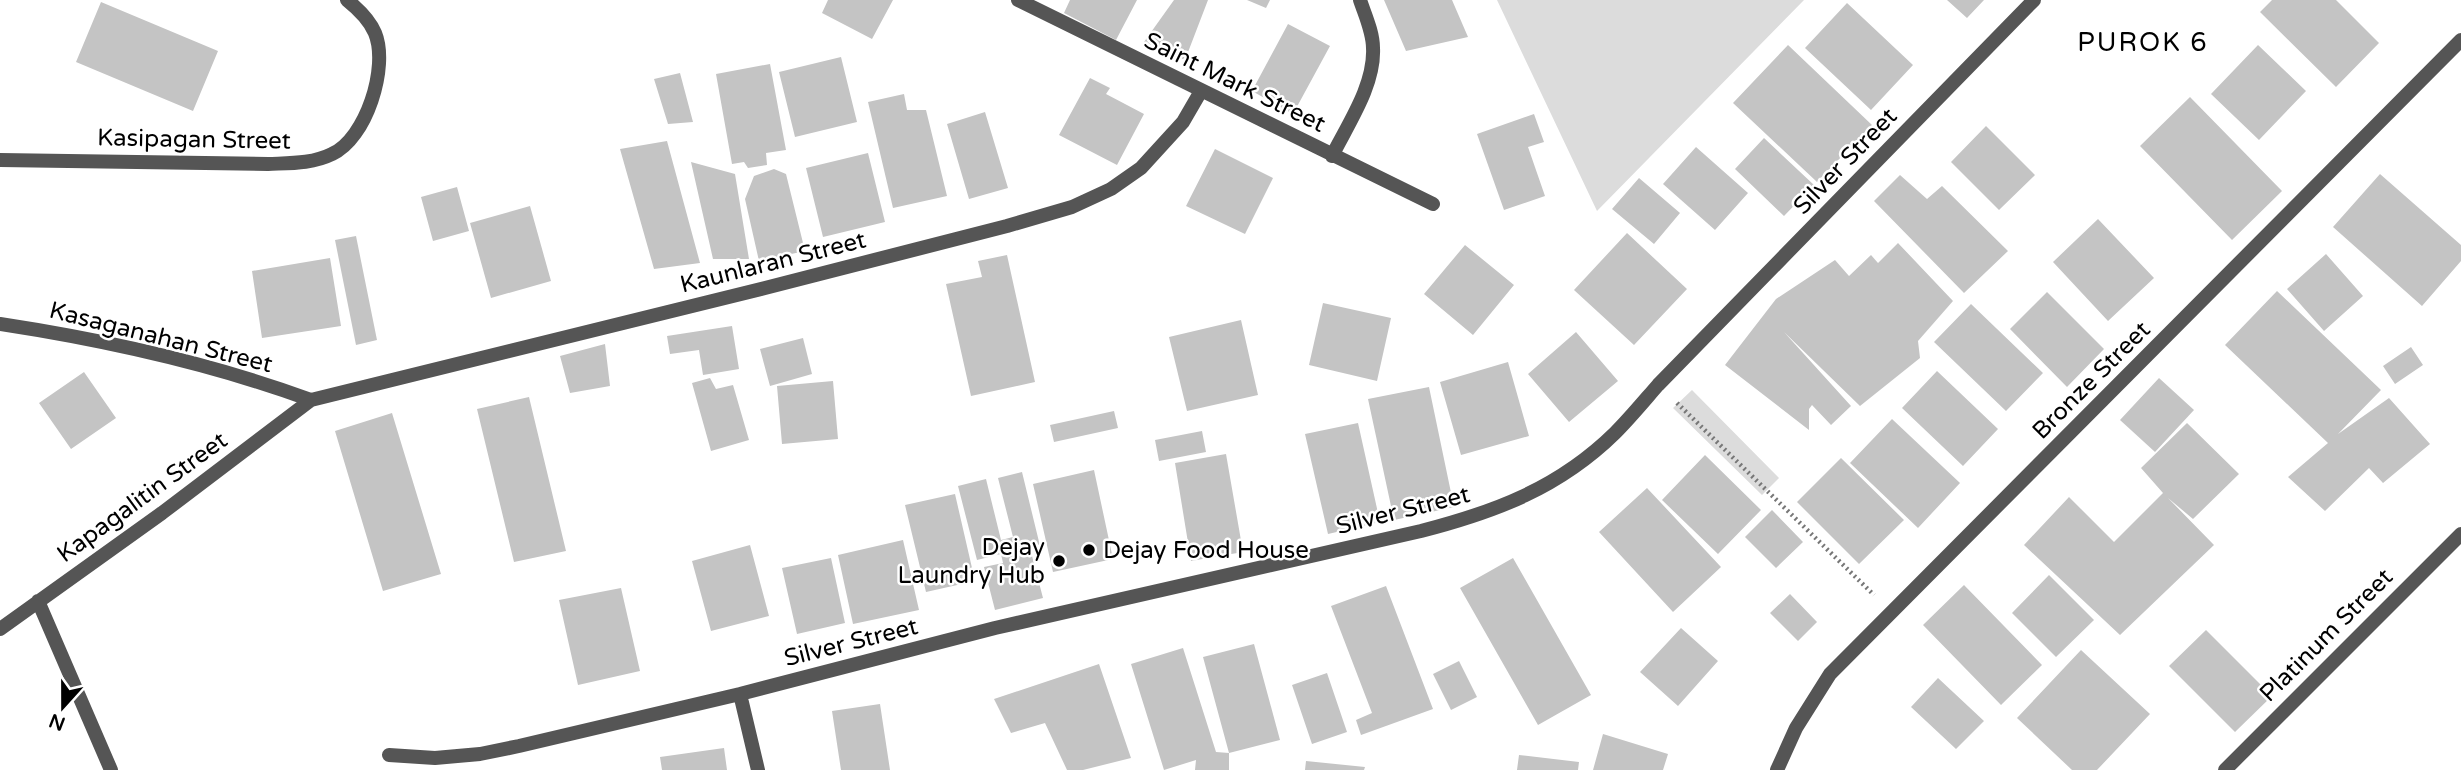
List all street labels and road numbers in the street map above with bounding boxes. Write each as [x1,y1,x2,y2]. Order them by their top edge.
street label: Saint Mark Street [1140,26,1330,139]
street label: Silver Street [1787,102,1903,221]
street label: Kasipagan Street [97,123,291,156]
street label: Kaunlaran Street [677,225,869,300]
street label: Kasaganahan Street [46,296,275,379]
street label: Bronze Street [2026,315,2156,445]
street label: Kapagalitin Street [51,426,233,569]
street label: Silver Street [1333,480,1473,541]
street label: Platinum Street [2254,563,2399,708]
street label: Silver Street [781,612,921,673]

